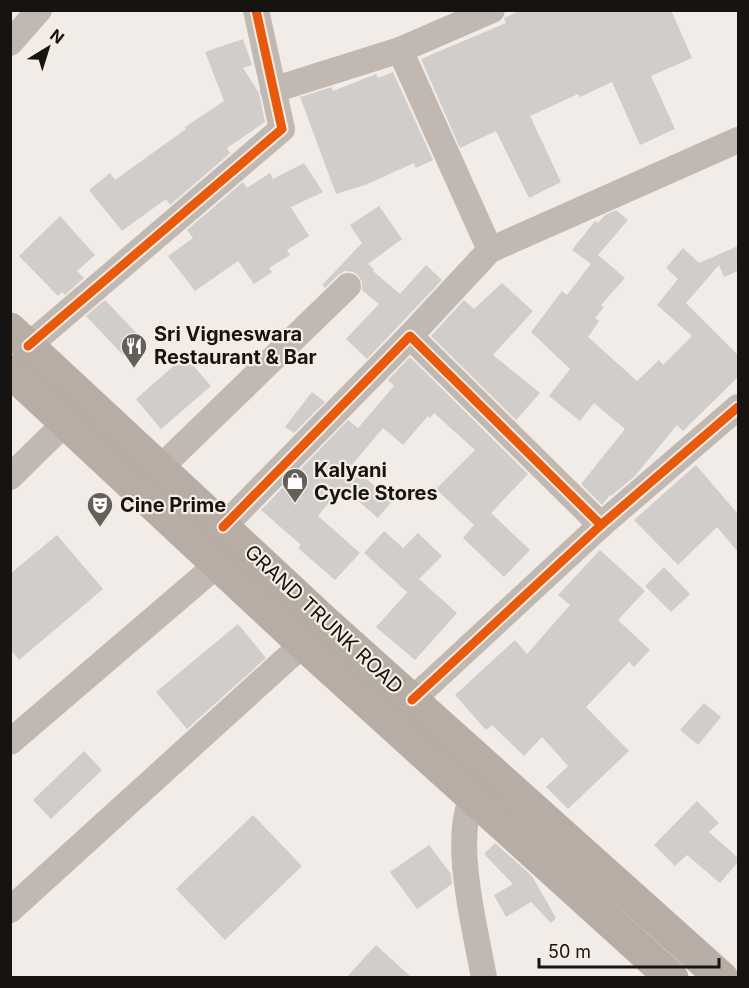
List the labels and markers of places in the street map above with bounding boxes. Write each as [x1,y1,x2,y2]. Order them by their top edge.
place label: Sri Vigneswara Restaurant & Bar [154,322,317,369]
restaurant icon: Sri Vigneswara Restaurant & Bar [119,331,149,369]
place label: Kalyani Cycle Stores [314,458,438,505]
shop icon: Kalyani Cycle Stores [280,466,310,504]
theatre icon: Cine Prime [85,490,115,528]
place label: Cine Prime [120,493,226,517]

